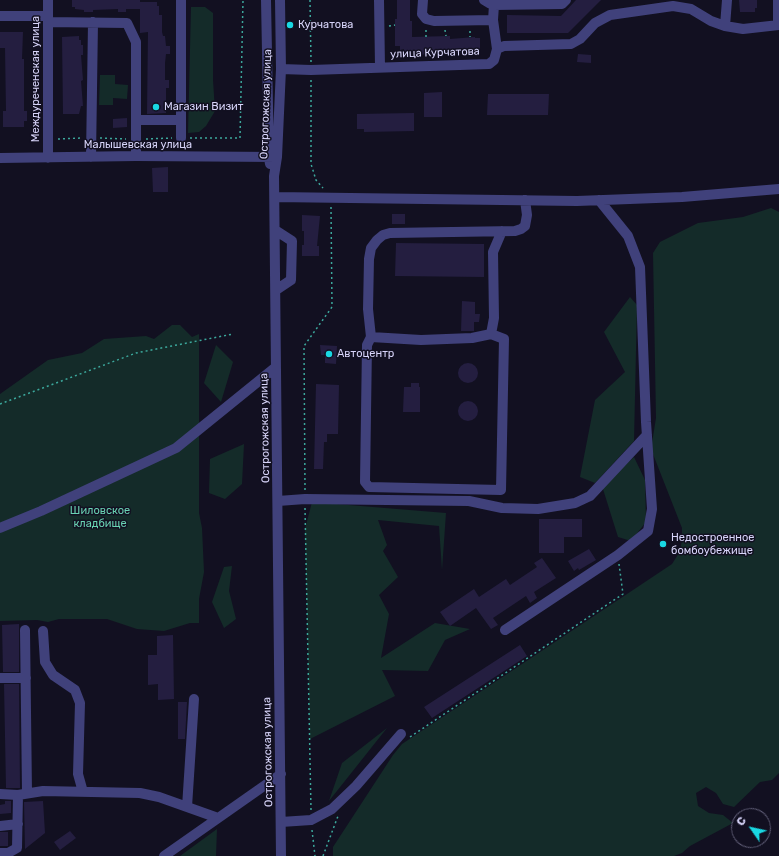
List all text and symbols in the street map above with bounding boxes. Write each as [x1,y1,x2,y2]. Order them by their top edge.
street label: Междуреченская улица [29,16,43,142]
place label: Курчатова [298,18,353,32]
marker: Курчатова [285,20,295,30]
street label: улица Курчатова [390,45,480,61]
street label: Острогожская улица [257,49,275,159]
place label: Магазин Визит [164,100,243,114]
marker: Магазин Визит [151,102,161,112]
street label: Малышевская улица [84,138,192,152]
place label: Автоцентр [337,347,394,361]
marker: Автоцентр [324,349,334,359]
street label: Острогожская улица [257,373,273,483]
park label: Шиловское кладбище [70,504,130,530]
place label: Недостроенное бомбоубежище [671,531,755,557]
marker: Недостроенное бомбоубежище [658,539,668,549]
street label: Острогожская улица [260,697,276,807]
north arrow [731,808,771,848]
text: С [734,815,749,828]

